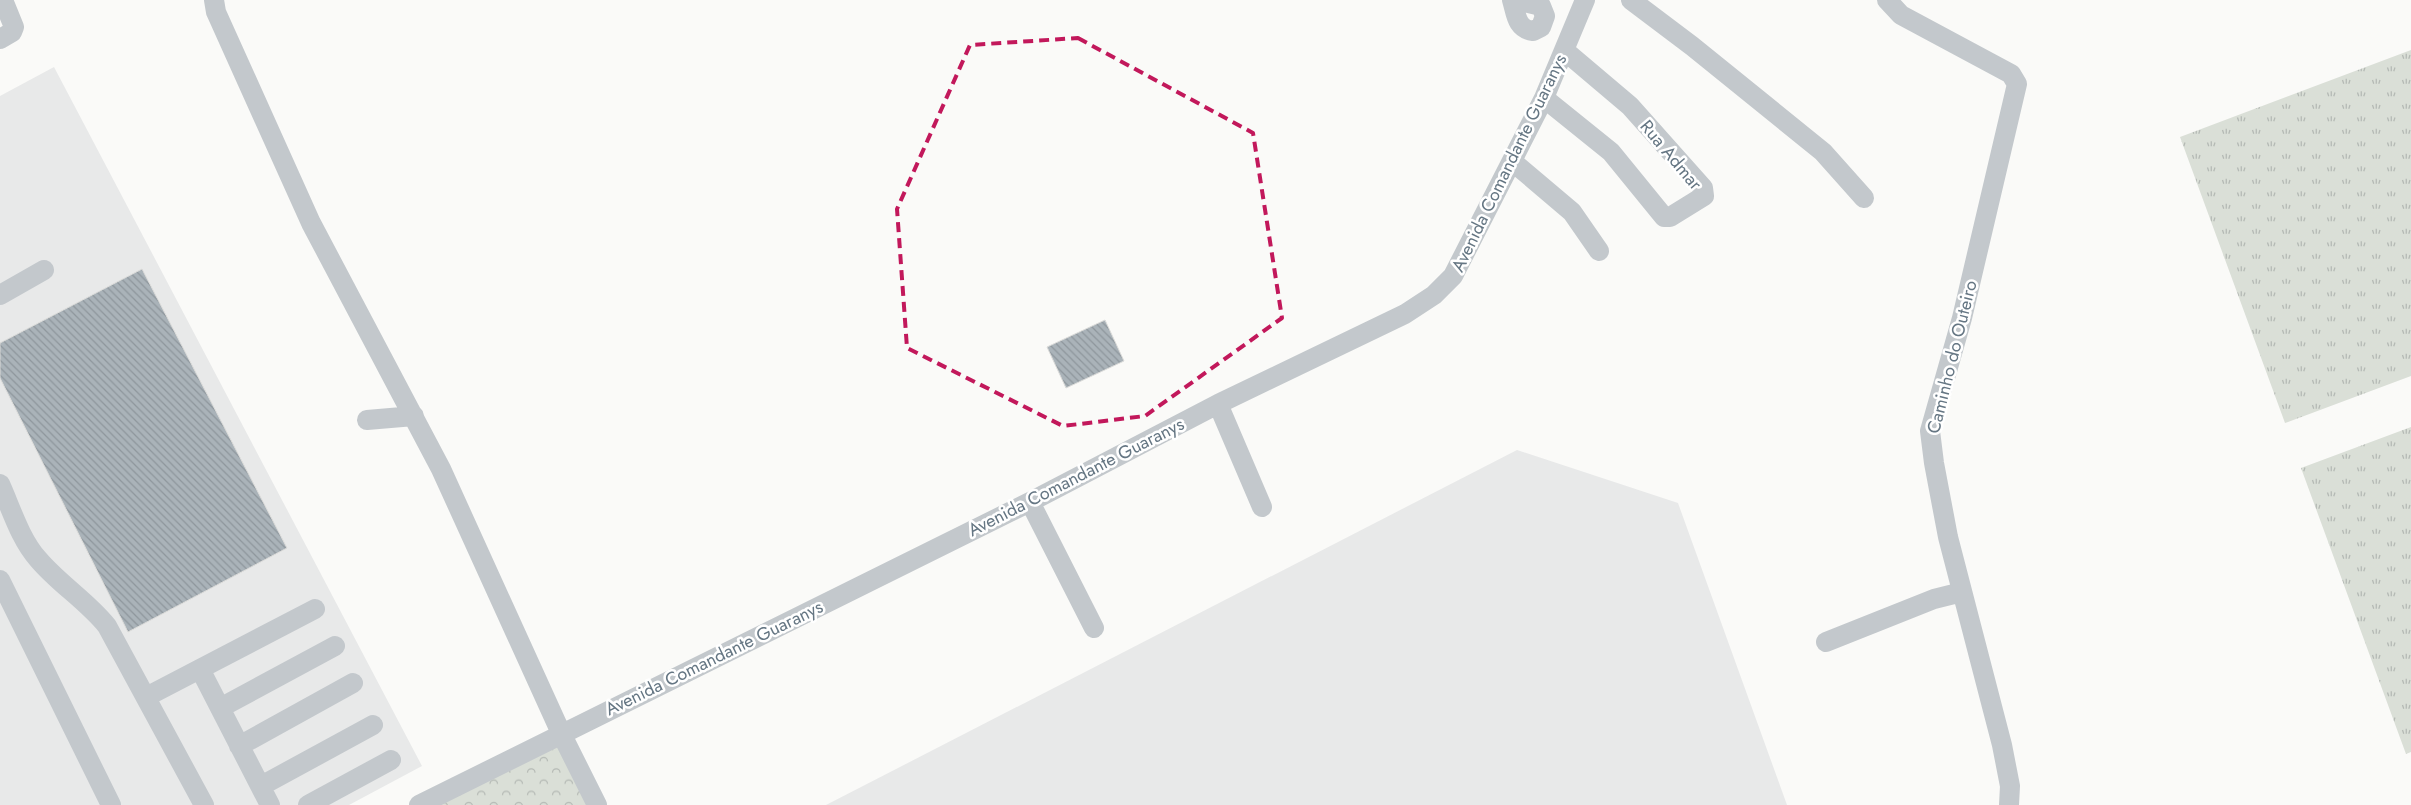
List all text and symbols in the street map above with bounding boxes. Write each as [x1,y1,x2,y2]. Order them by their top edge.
street label: Avenida Comandante Guaranys [1445,50,1573,276]
street label: Rua Admar [1634,114,1709,196]
street label: Caminho do Outeiro [1920,278,1984,436]
street label: Avenida Comandante Guaranys [963,411,1189,543]
street label: Avenida Comandante Guaranys [601,594,827,722]

